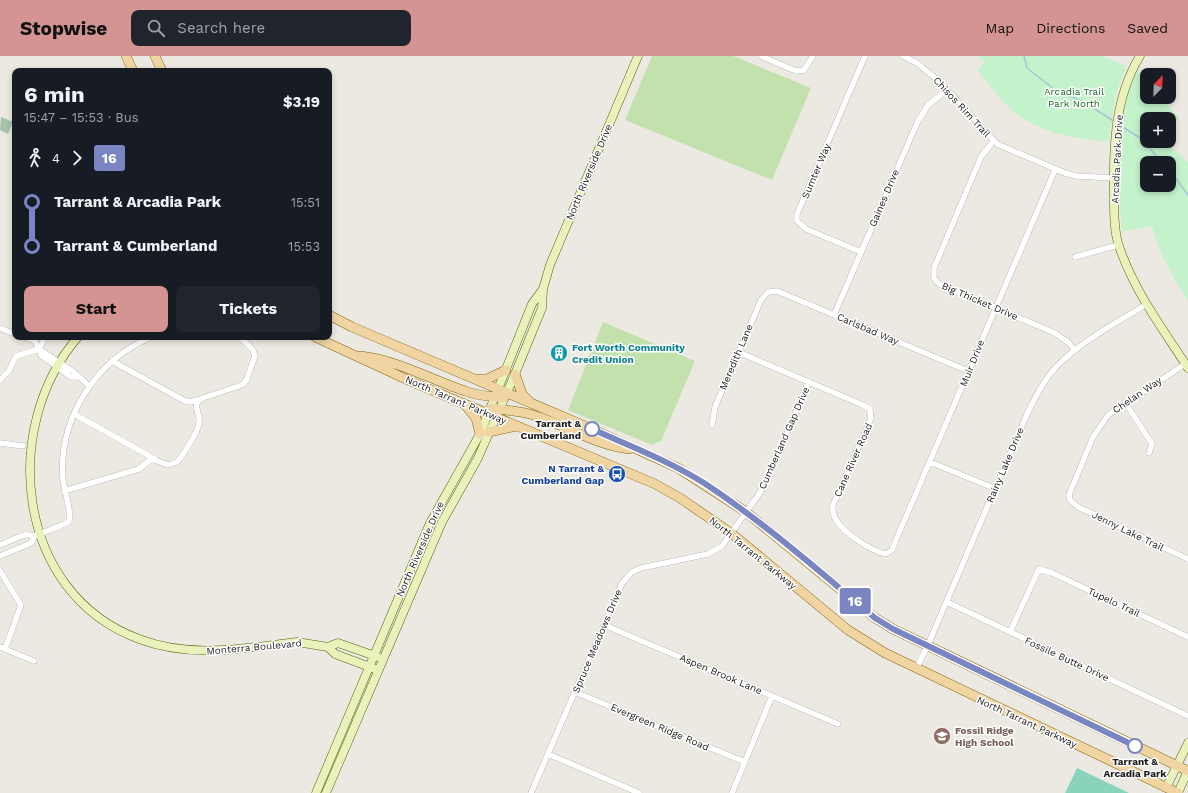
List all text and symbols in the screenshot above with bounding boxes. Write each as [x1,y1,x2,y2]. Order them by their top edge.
search box [131,10,411,46]
text: Stopwise [20,17,107,40]
icon: search [145,17,167,39]
text: Search here [177,19,265,37]
text: Map [986,20,1014,36]
text: Directions [1036,20,1105,36]
text: Saved [1127,20,1168,36]
north arrow [1140,68,1176,104]
map controls [1140,68,1176,192]
street label: Chisos Rim Trail [931,75,993,139]
text: 6 min [24,82,85,107]
park label: Arcadia Trail Park North [1044,86,1104,109]
text: $3.19 [283,93,320,111]
text: 15:47 – 15:53 · Bus [24,110,139,125]
button: + [1140,112,1176,148]
street label: Arcadia Park Drive [1109,114,1125,204]
street label: North Riverside Drive [564,122,614,222]
street label: Sumter Way [799,141,833,200]
icon: walk [24,147,46,169]
icon: forward [66,147,88,169]
text: 16 [102,150,117,166]
text: 4 [52,151,60,166]
button: − [1140,156,1176,192]
street label: Gaines Drive [867,168,901,228]
text: Tarrant & Arcadia Park [54,193,221,211]
text: 15:51 [291,195,320,210]
text: Tarrant & Cumberland [54,237,217,255]
text: 15:53 [288,239,320,254]
street label: Big Thicket Drive [940,280,1020,322]
button: Start [24,286,168,332]
button: Tickets [176,286,320,332]
street label: Carlsbad Way [835,311,901,347]
street label: Meredith Lane [717,322,755,391]
street label: Muir Drive [958,338,986,388]
place label: Fort Worth Community Credit Union [572,342,685,365]
building icon: Fort Worth Community Credit Union [549,343,569,363]
street label: North Tarrant Parkway [404,374,509,427]
street label: Chelan Way [1110,374,1164,415]
street label: Cumberland Gap Drive [756,385,812,491]
place label: Tarrant & Cumberland [521,418,582,441]
marker: Tarrant & Cumberland [584,421,600,437]
street label: Cane River Road [832,421,874,499]
street label: Rainy Lake Drive [984,426,1026,504]
place label: N Tarrant & Cumberland Gap [521,463,605,486]
bus stop icon: N Tarrant & Cumberland Gap [607,464,627,484]
street label: North Riverside Drive [394,499,446,598]
street label: Jenny Lake Trail [1090,509,1166,553]
street label: North Tarrant Parkway [707,514,799,592]
street label: Tupelo Trail [1086,585,1142,619]
street label: Spruce Meadows Drive [570,587,624,694]
line badge: 16 [837,588,873,614]
text: 16 [848,593,862,609]
street label: Fossile Butte Drive [1023,635,1111,683]
street label: Monterra Boulevard [206,637,302,657]
street label: Aspen Brook Lane [678,652,764,696]
street label: North Tarrant Parkway [975,694,1079,750]
street label: Evergreen Ridge Road [609,701,711,753]
place label: Fossil Ridge High School [955,725,1014,748]
school or university icon: Fossil Ridge High School [932,726,952,746]
marker: Tarrant & Arcadia Park [1127,738,1143,754]
place label: Tarrant & Arcadia Park [1103,756,1167,779]

